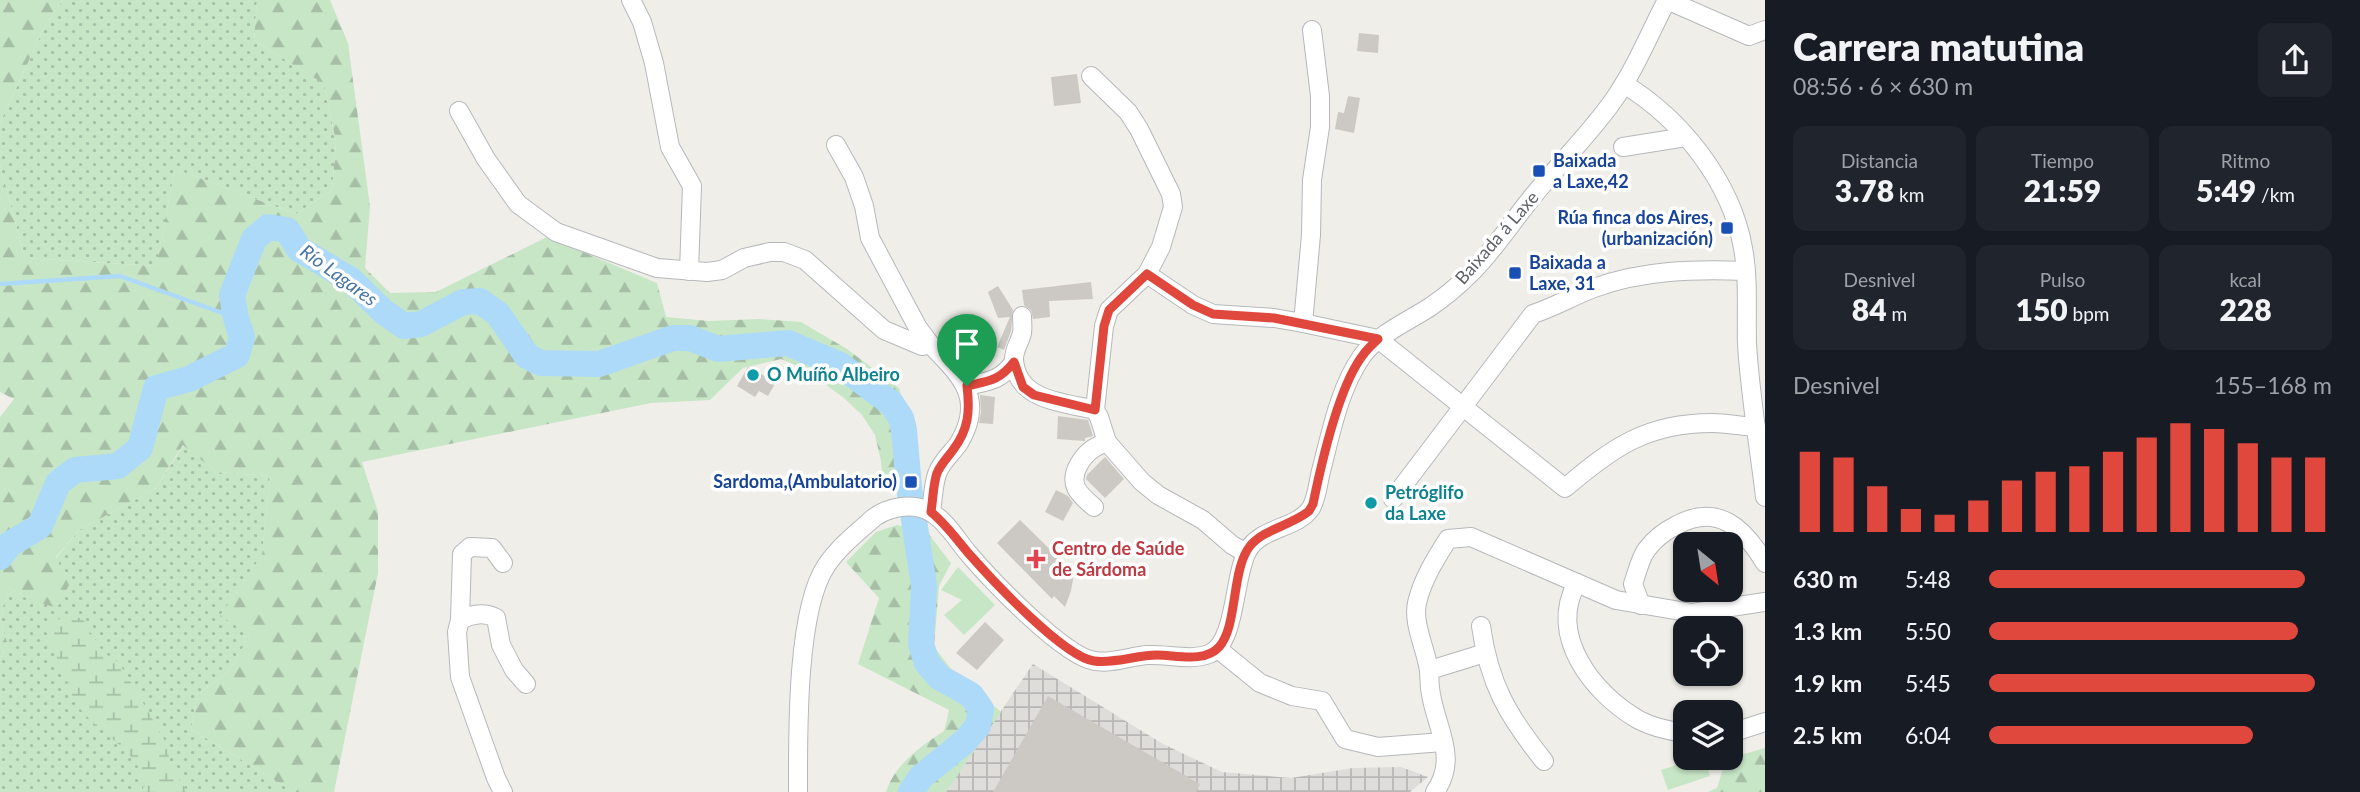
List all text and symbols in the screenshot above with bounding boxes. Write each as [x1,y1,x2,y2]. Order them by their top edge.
text: Carrera matutina [1793,23,2084,69]
button: share [2258,23,2332,97]
text: 08:56 · 6 × 630 m [1793,72,1973,100]
place label: Baixada a Laxe,42 [1553,149,1629,192]
text: Distancia [1841,149,1918,172]
text: Tiempo [2031,149,2094,172]
text: Ritmo [2221,149,2270,172]
marker: Baixada a Laxe,42 [1531,163,1547,179]
text: 3.78 [1835,172,1894,208]
text: 21:59 [2024,172,2101,208]
text: 5:49 [2196,172,2256,208]
text: km [1894,183,1924,206]
text: /km [2256,183,2295,206]
street label: Baixada á Laxe [1450,186,1543,288]
place label: Rúa finca dos Aires, (urbanización) [1557,206,1713,249]
marker: Rúa finca dos Aires, (urbanización) [1719,220,1735,236]
water label: Río Lagares [296,239,383,310]
place label: Baixada a Laxe, 31 [1529,251,1606,294]
marker: Baixada a Laxe, 31 [1507,265,1523,281]
text: Desnivel [1844,268,1915,291]
text: Pulso [2040,268,2085,291]
text: kcal [2229,268,2262,291]
text: 84 [1852,291,1887,327]
text: 150 [2016,291,2068,327]
text: 228 [2219,291,2272,327]
text: m [1887,302,1907,325]
text: bpm [2068,302,2109,325]
pin [937,314,997,386]
icon: arrive [948,325,986,363]
place label: O Muíño Albeiro [767,363,900,385]
marker: O Muíño Albeiro [745,367,761,383]
text: Desnivel [1793,371,1880,399]
text: 155–168 m [2214,371,2332,399]
place label: Sardoma,(Ambulatorio) [713,470,897,492]
marker: Sardoma,(Ambulatorio) [903,474,919,490]
place label: Petróglifo da Laxe [1385,481,1464,524]
marker: Petróglifo da Laxe [1363,495,1379,511]
north arrow [1673,532,1743,602]
map controls [1673,532,1743,770]
place label: Centro de Saúde de Sárdoma [1052,537,1185,580]
marker: Centro de Saúde de Sárdoma [1026,549,1046,569]
text: 630 m [1793,565,1858,593]
text: 5:48 [1905,565,1951,593]
button: locate [1673,616,1743,686]
text: 1.3 km [1793,617,1862,645]
text: 5:50 [1905,617,1951,645]
text: 1.9 km [1793,669,1862,697]
text: 5:45 [1905,669,1951,697]
button: layers [1673,700,1743,770]
text: 2.5 km [1793,721,1862,749]
text: 6:04 [1905,721,1951,749]

